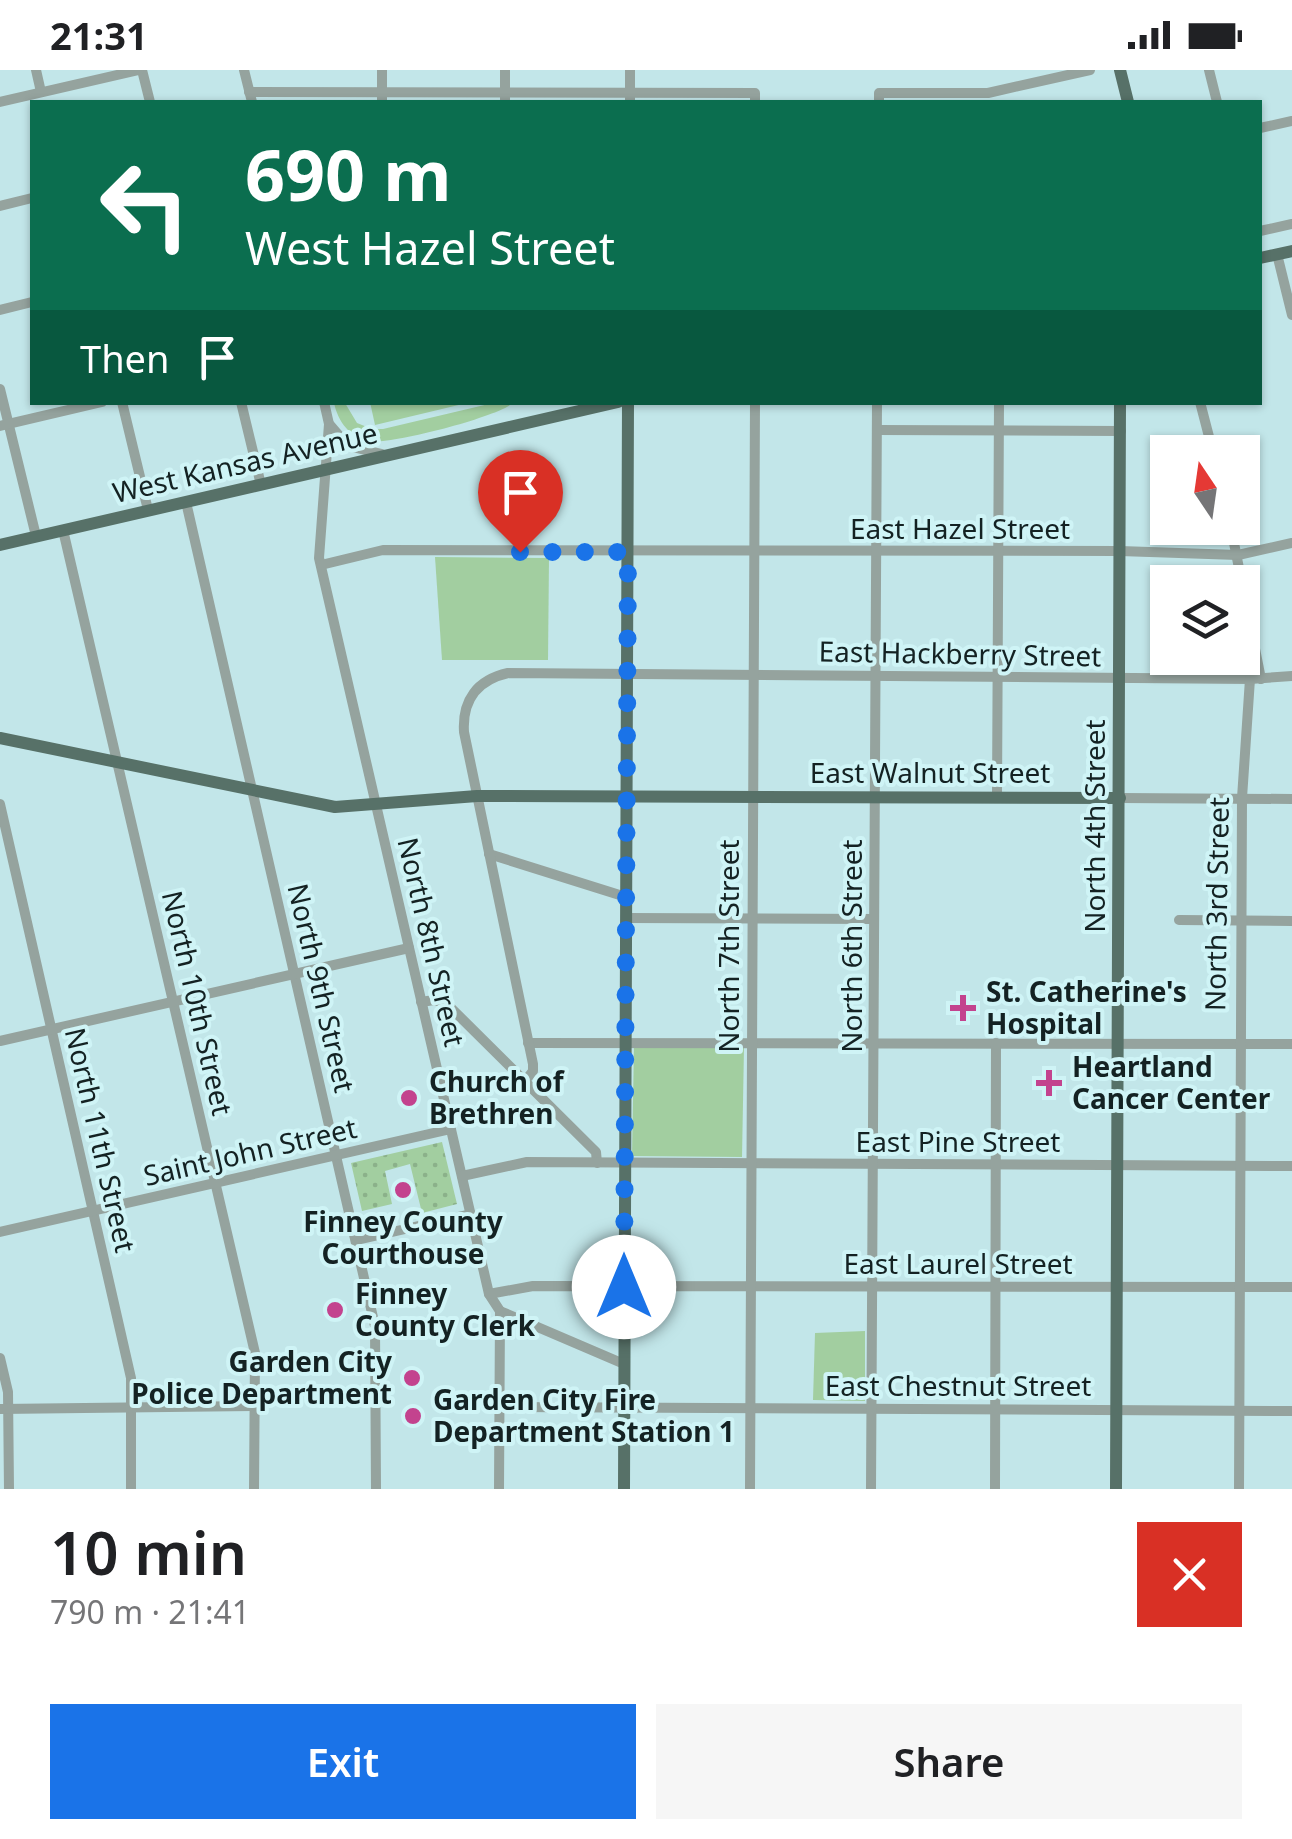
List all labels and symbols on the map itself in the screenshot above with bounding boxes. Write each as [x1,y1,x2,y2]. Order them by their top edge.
street label: West Kansas Avenue [109,413,381,511]
north arrow [1150,435,1260,545]
pin [478,450,563,553]
street label: East Hazel Street [850,509,1070,547]
street label: East Hackberry Street [818,632,1102,674]
street label: North 4th Street [1075,719,1113,933]
street label: East Walnut Street [810,753,1050,791]
street label: North 3rd Street [1195,797,1237,1011]
street label: North 8th Street [389,834,474,1050]
street label: North 7th Street [709,839,747,1053]
street label: North 6th Street [832,839,870,1053]
street label: North 9th Street [279,880,364,1096]
street label: North 10th Street [154,887,242,1119]
place label: St. Catherine's Hospital [986,972,1187,1042]
marker: St. Catherine's Hospital [950,995,976,1021]
street label: North 11th Street [57,1024,145,1256]
place label: Heartland Cancer Center [1072,1047,1271,1117]
place label: Church of Brethren [429,1062,566,1132]
marker: Heartland Cancer Center [1036,1070,1062,1096]
marker: Church of Brethren [398,1087,420,1109]
street label: Saint John Street [139,1108,360,1194]
street label: East Pine Street [856,1122,1060,1160]
marker: Finney County Courthouse [392,1179,414,1201]
place label: Finney County Courthouse [303,1202,503,1272]
position arrow [572,1235,676,1339]
street label: East Laurel Street [843,1244,1073,1282]
place label: Finney County Clerk [355,1274,536,1344]
marker: Finney County Clerk [324,1299,346,1321]
place label: Garden City Police Department [131,1342,392,1412]
street label: East Chestnut Street [825,1366,1091,1404]
marker: Garden City Police Department [401,1367,423,1389]
place label: Garden City Fire Department Station 1 [433,1380,735,1450]
marker: Garden City Fire Department Station 1 [402,1405,424,1427]

